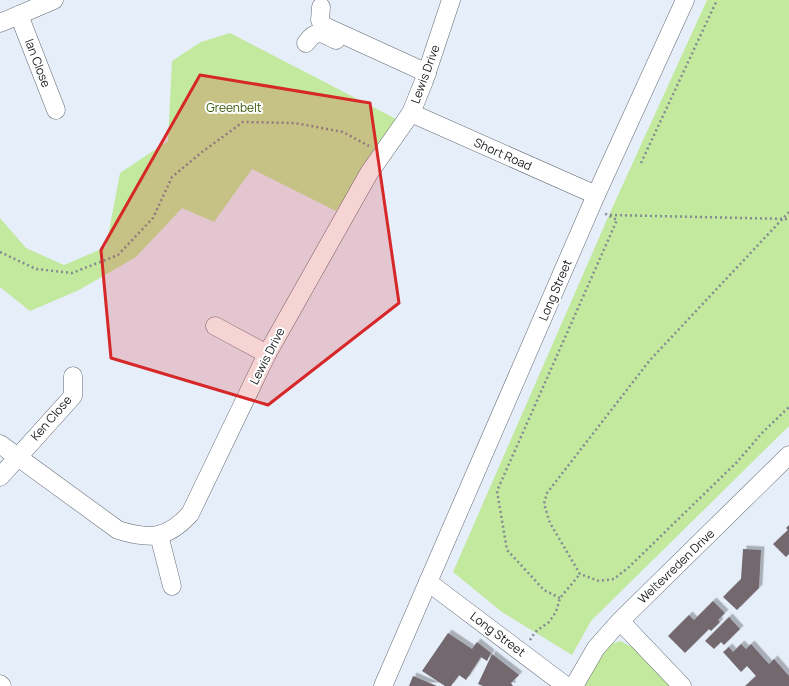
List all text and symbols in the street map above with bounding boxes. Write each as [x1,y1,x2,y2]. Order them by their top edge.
street label: Ian Close [21,36,55,90]
street label: Lewis Drive [406,42,444,106]
park label: Greenbelt [206,99,262,116]
street label: Short Road [471,134,535,174]
street label: Long Street [534,257,576,323]
street label: Lewis Drive [245,325,289,387]
street label: Ken Close [27,392,75,444]
street label: Weltevreden Drive [634,525,718,607]
street label: Long Street [467,608,529,660]

